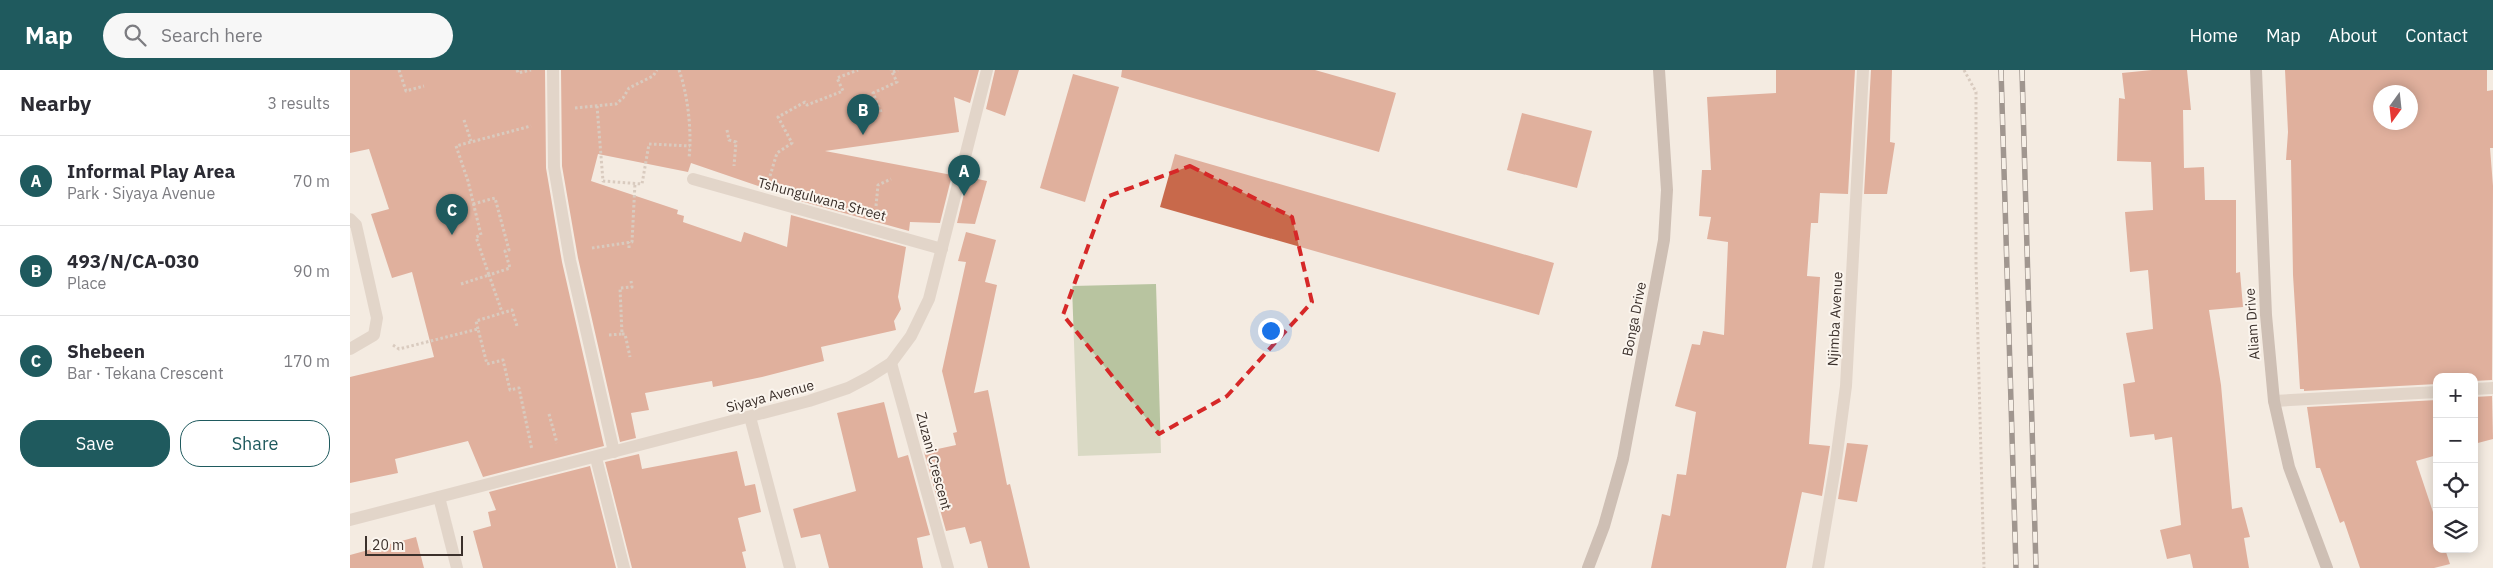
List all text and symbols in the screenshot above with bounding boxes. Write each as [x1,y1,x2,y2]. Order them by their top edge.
search box [103,13,453,58]
text: Map [25,19,73,51]
icon: search [121,21,149,49]
text: Search here [161,23,263,47]
text: Home [2190,24,2238,47]
text: Map [2266,24,2301,47]
text: About [2329,24,2377,47]
text: Contact [2405,24,2468,47]
north arrow [2373,85,2418,130]
text: Nearby [20,89,91,117]
text: 3 results [267,93,330,113]
pin: B [847,94,879,135]
pin: A [948,155,980,196]
text: Informal Play Area [67,159,235,183]
text: A [31,171,41,191]
text: 70 m [293,171,330,191]
street label: Tshungulwana Street [756,173,888,225]
text: Park · Siyaya Avenue [67,183,215,203]
pin: C [436,194,468,235]
text: 493/N/CA-030 [67,249,199,273]
text: B [31,261,41,281]
text: 90 m [293,261,330,281]
street label: Njimba Avenue [1824,271,1846,367]
text: Place [67,273,106,293]
street label: Bonga Drive [1618,280,1650,358]
street label: Aliam Drive [2240,287,2263,360]
your location [1258,318,1284,344]
text: Shebeen [67,339,145,363]
text: C [31,351,41,371]
text: 170 m [283,351,330,371]
text: Bar · Tekana Crescent [67,363,224,383]
map controls [2433,373,2478,553]
button: + [2433,373,2478,418]
street label: Siyaya Avenue [724,376,816,416]
street label: Zuzani Crescent [912,410,956,512]
button: − [2433,418,2478,463]
button: Save [20,420,170,467]
button: Share [180,420,330,467]
button: locate [2433,463,2478,508]
button: layers [2433,508,2478,553]
scale bar [365,533,462,556]
text: 20 m [372,536,404,554]

